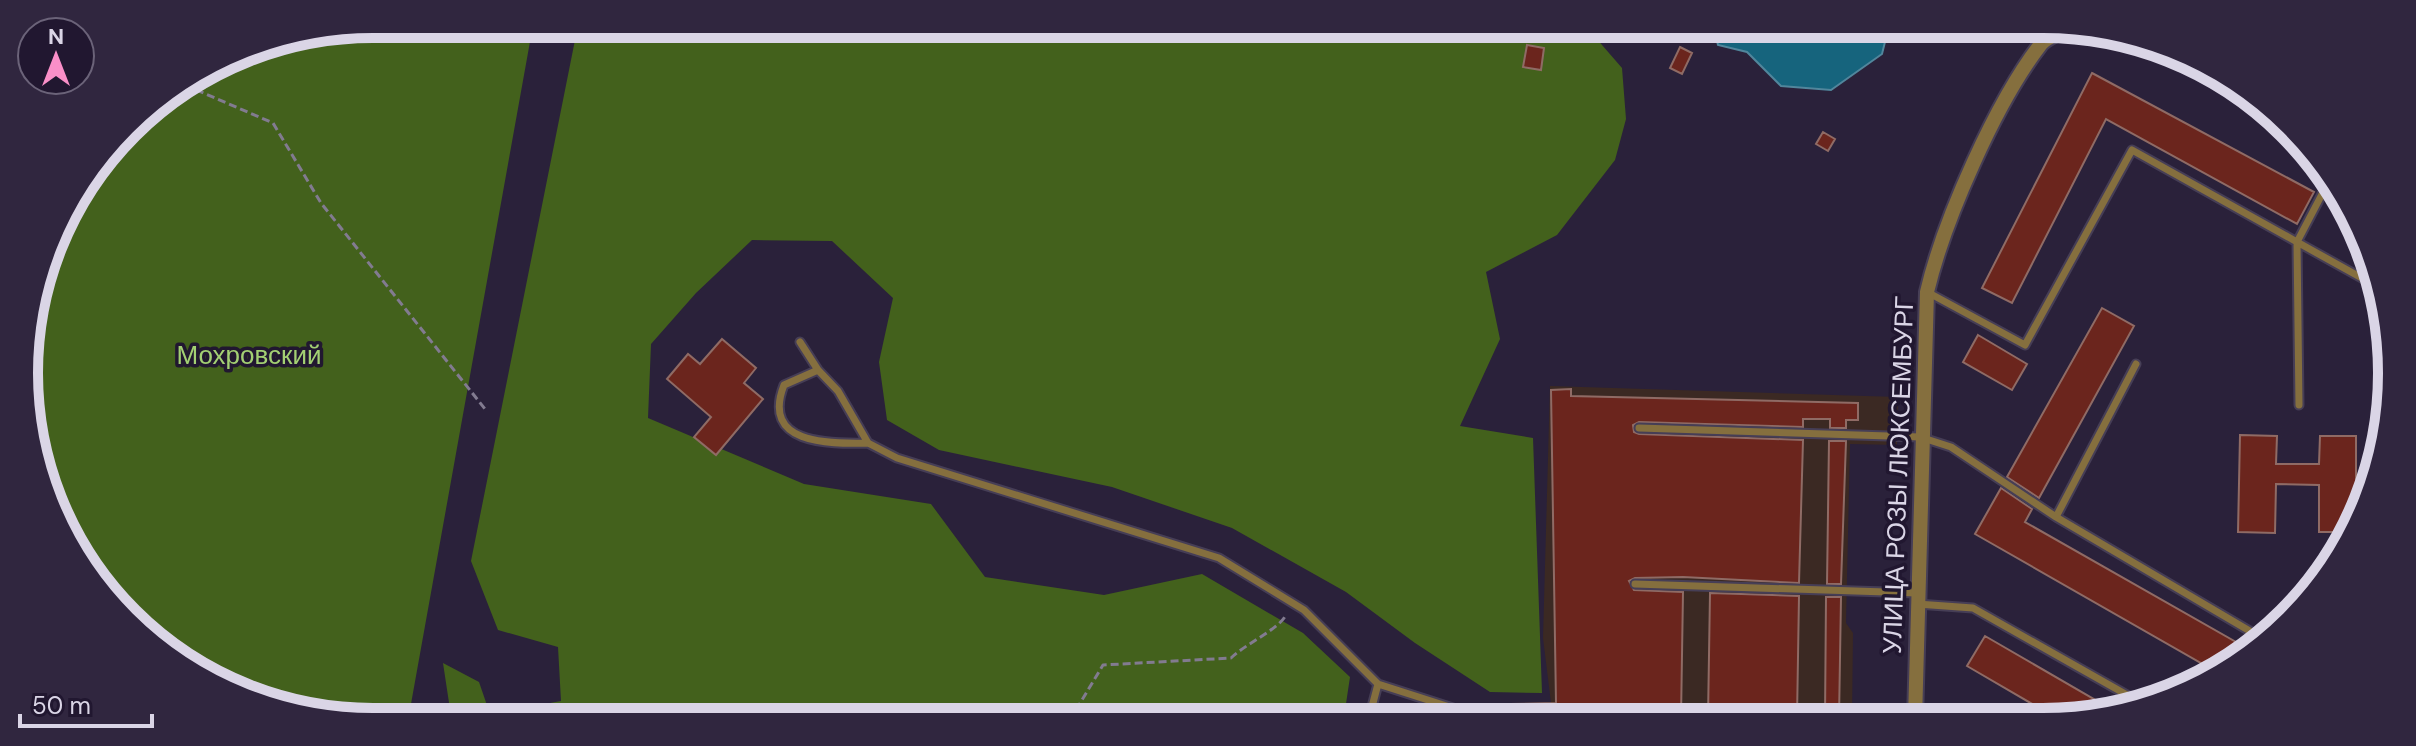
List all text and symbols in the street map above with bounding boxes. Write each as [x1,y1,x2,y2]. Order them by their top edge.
north arrow [16,16,96,96]
text: N [48,22,64,51]
street label: УЛИЦА РОЗЫ ЛЮКСЕМБУРГ [1875,296,1921,654]
park label: Мохровский [177,338,321,372]
scale bar [20,678,152,728]
text: 50 m [32,690,91,721]

